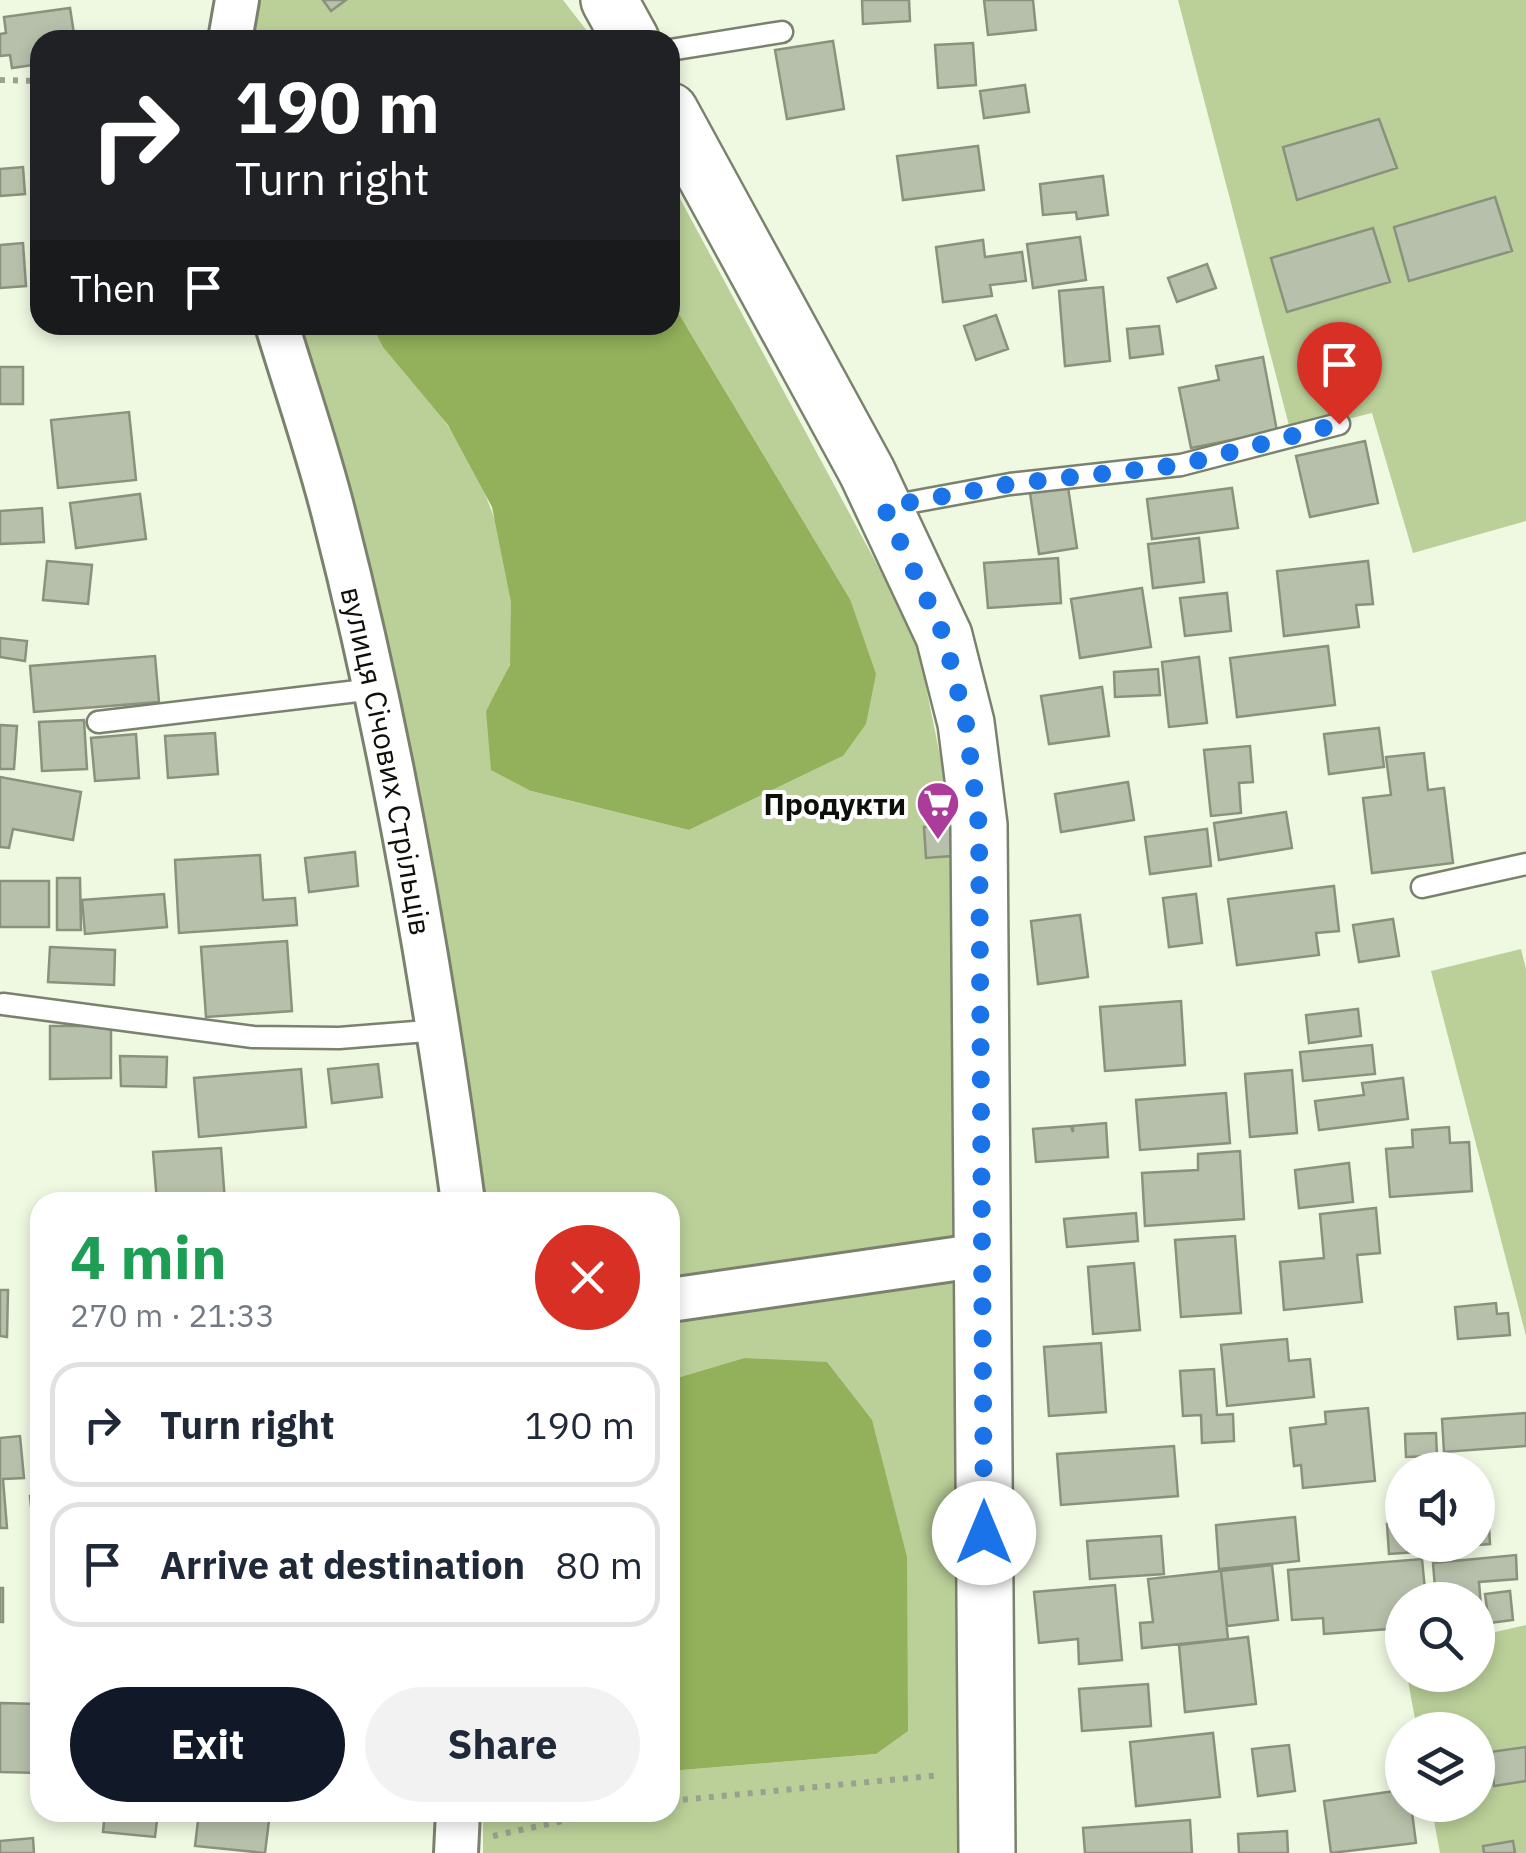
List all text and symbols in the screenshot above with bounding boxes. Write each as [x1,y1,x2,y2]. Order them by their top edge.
text: 190 m [235,61,440,152]
icon: right [70,70,200,200]
text: Turn right [235,149,430,207]
icon: arrive [176,260,231,315]
text: Then [70,263,156,312]
pin [1297,322,1382,425]
icon: arrive [1312,337,1367,392]
street label: вулиця Січових Стрільців [333,582,442,938]
supermarket icon: Продукти [915,780,961,841]
place label: Продукти [763,784,906,823]
text: 4 min [70,1217,227,1296]
button: close [535,1225,640,1330]
text: 270 m · 21:33 [70,1294,275,1336]
icon: right [75,1397,130,1452]
text: Turn right [160,1400,335,1449]
text: 190 m [524,1400,635,1449]
map controls [1385,1452,1495,1822]
button: sound [1385,1452,1495,1562]
position arrow [932,1481,1036,1585]
icon: arrive [75,1537,130,1592]
text: Arrive at destination [160,1540,525,1589]
text: 80 m [555,1540,643,1589]
button: search [1385,1582,1495,1692]
button: Exit [70,1687,345,1802]
button: Share [365,1687,640,1802]
button: layers [1385,1712,1495,1822]

